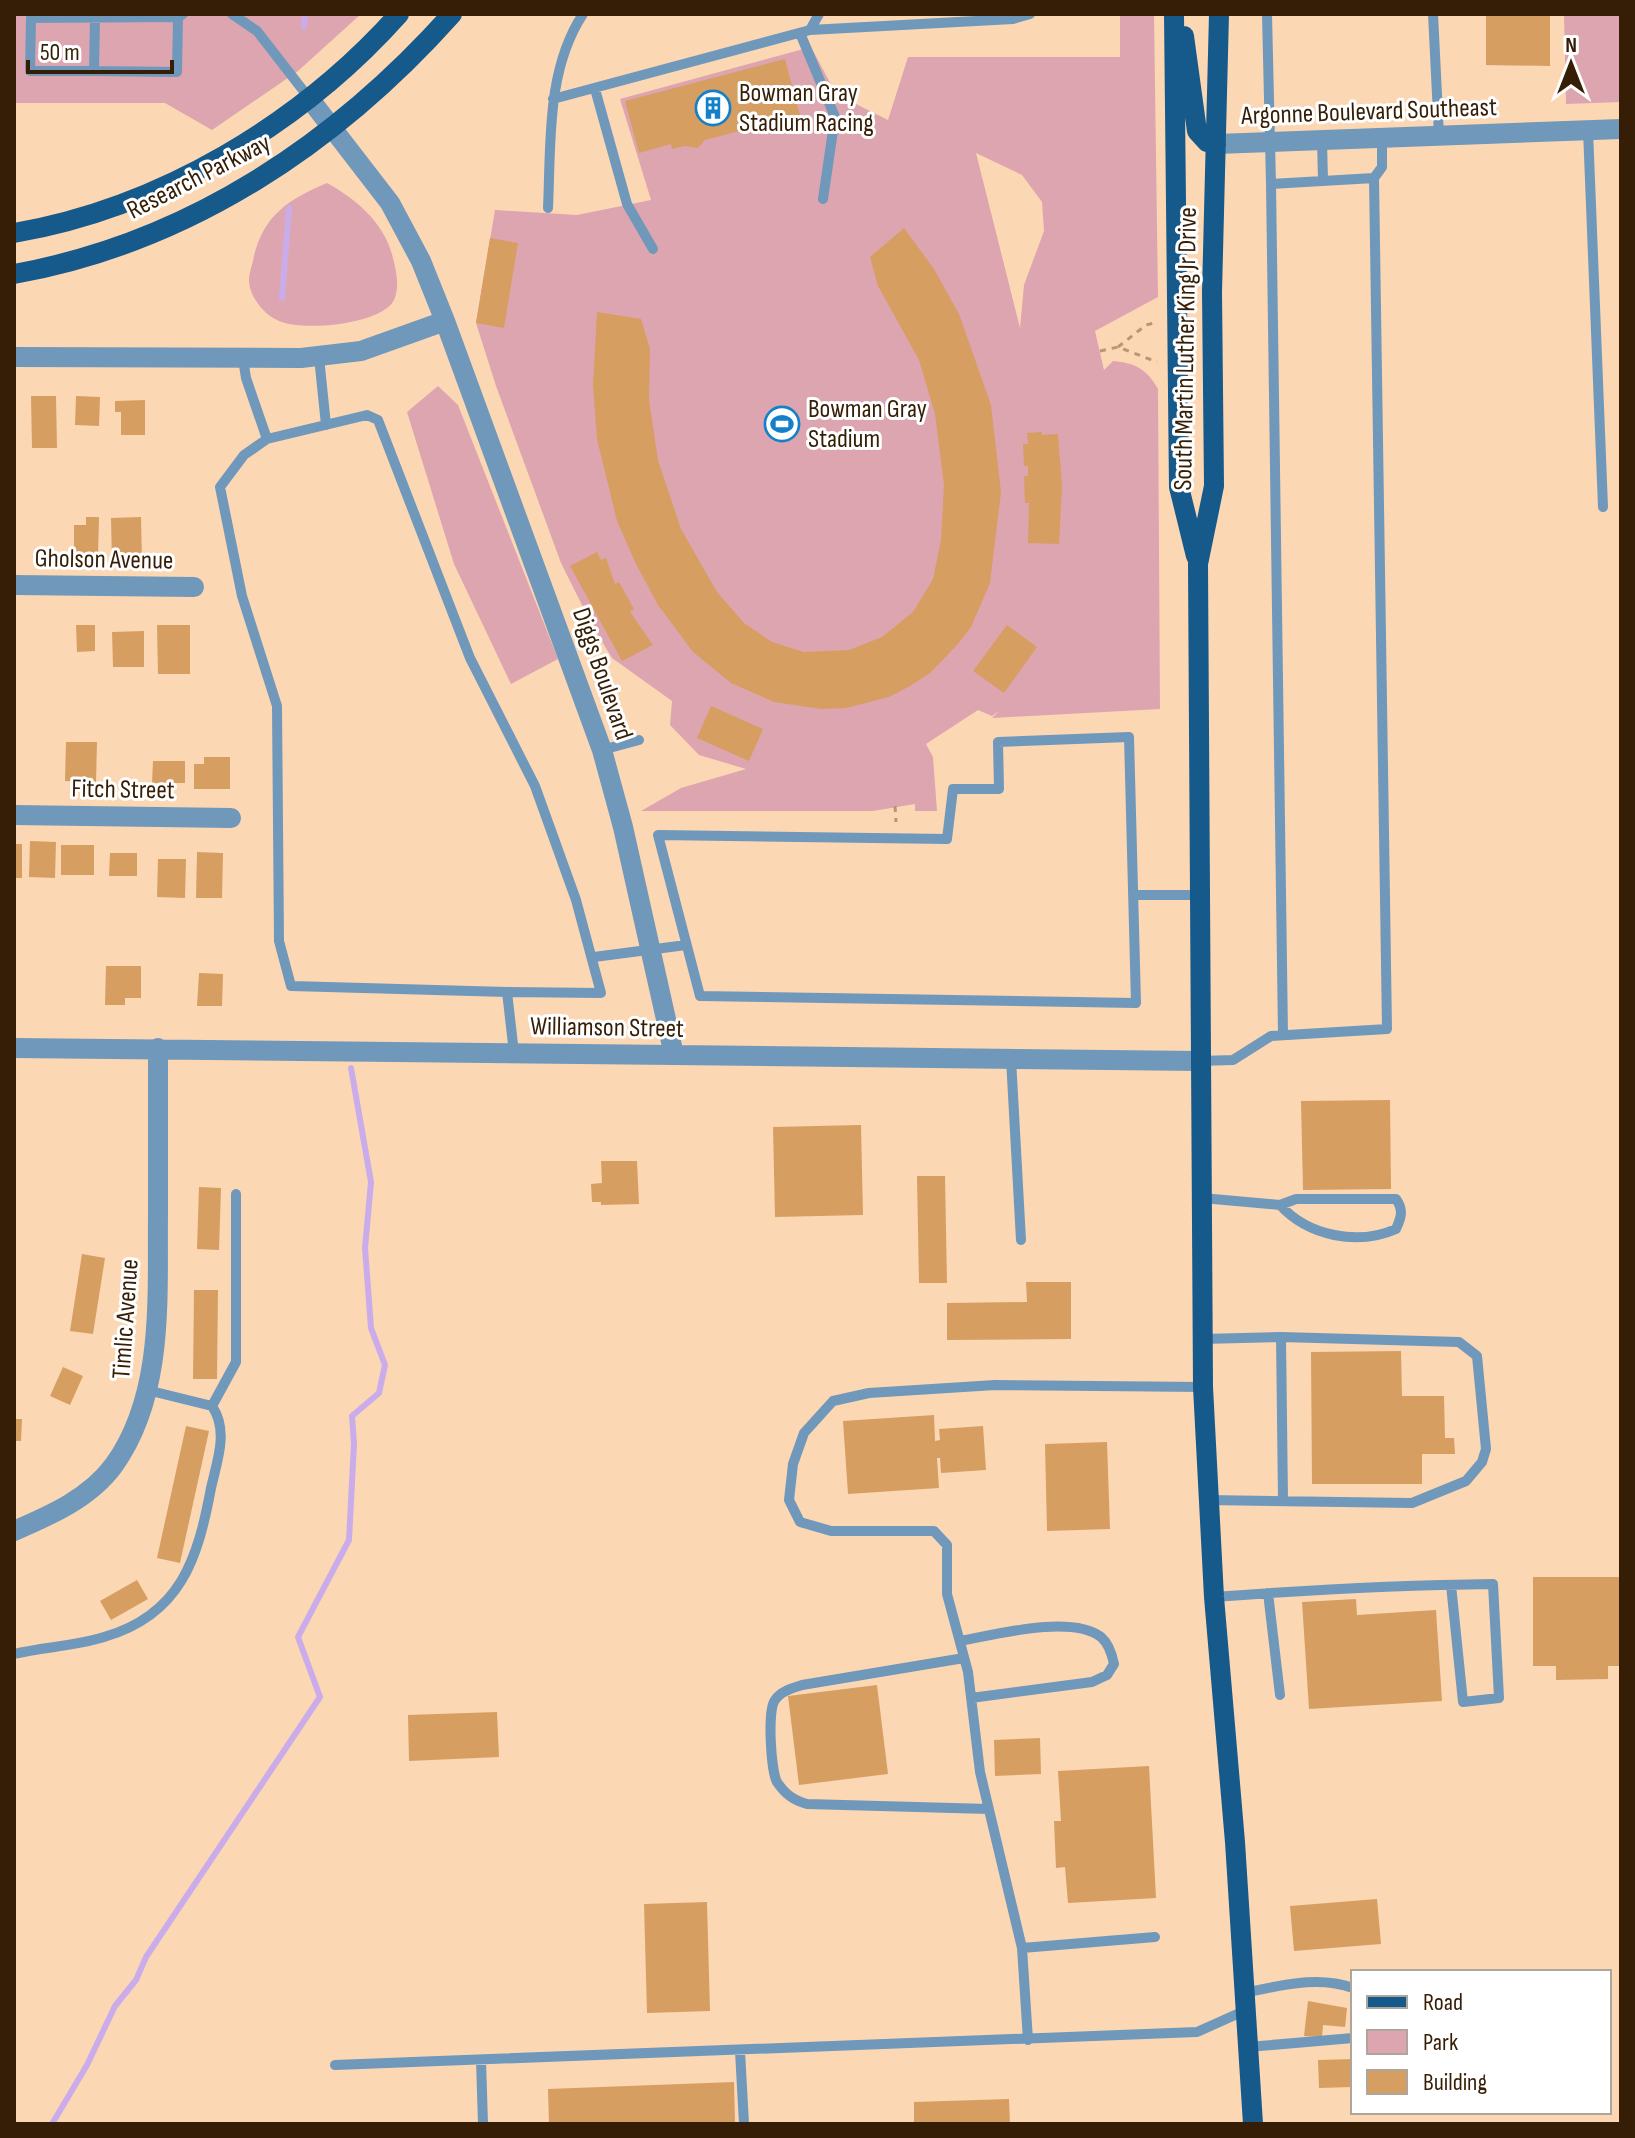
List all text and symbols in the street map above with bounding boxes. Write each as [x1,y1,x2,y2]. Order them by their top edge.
scale bar [28,24,172,74]
north arrow [1531,24,1611,104]
text: N [1565,32,1577,59]
text: 50 m [40,38,80,67]
place label: Bowman Gray Stadium Racing [739,78,874,139]
building icon: Bowman Gray Stadium Racing [694,89,732,127]
street label: Argonne Boulevard Southeast [1240,92,1497,132]
street label: Research Parkway [122,128,276,226]
street label: South Martin Luther King Jr Drive [1168,207,1204,491]
place label: Bowman Gray Stadium [808,394,927,455]
sports icon: Bowman Gray Stadium [763,405,801,443]
street label: Gholson Avenue [34,543,174,577]
street label: Diggs Boulevard [565,604,639,744]
street label: Fitch Street [71,774,175,806]
street label: Williamson Street [530,1011,684,1045]
street label: Timlic Avenue [106,1258,146,1380]
legend [1351,1970,1611,2114]
text: Road [1423,1988,1463,2017]
text: Park [1423,2028,1458,2057]
text: Building [1423,2068,1487,2097]

